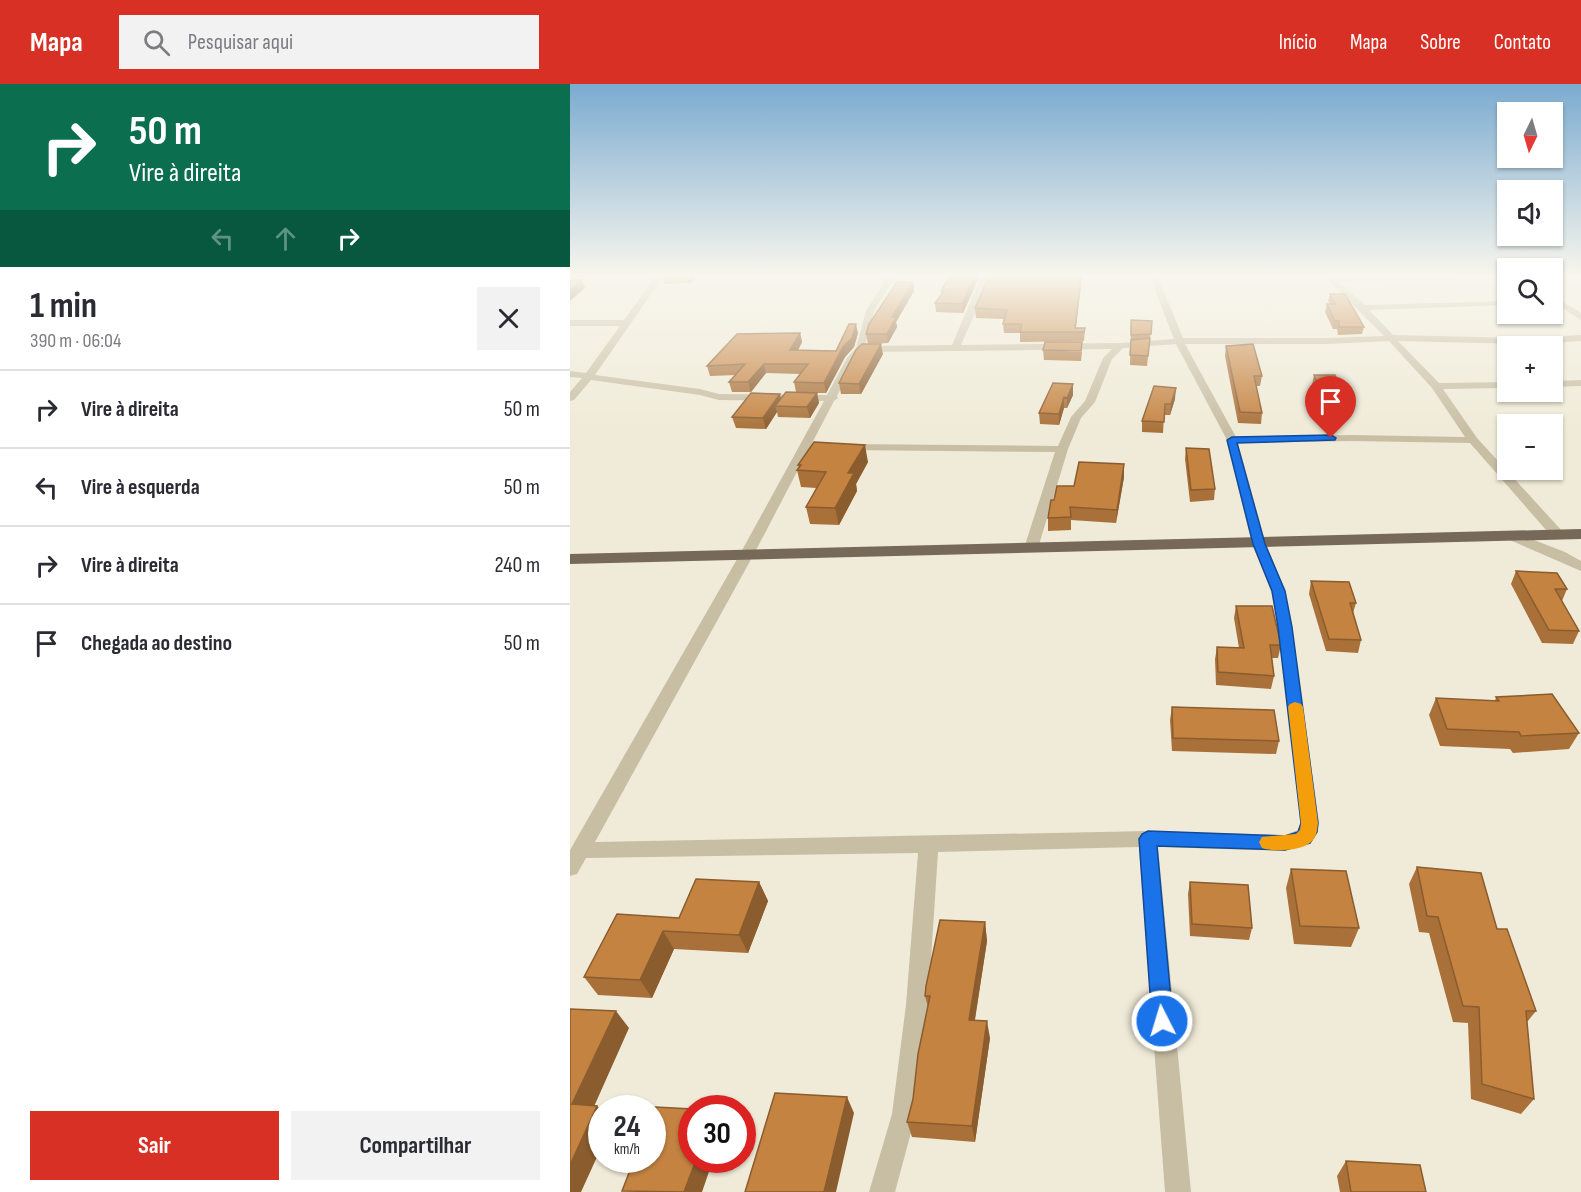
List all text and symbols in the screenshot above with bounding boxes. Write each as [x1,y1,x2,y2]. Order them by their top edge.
search box [119,15,539,69]
text: Mapa [30,26,83,59]
icon: search [140,26,173,59]
text: Pesquisar aqui [188,29,293,56]
text: Início [1279,30,1317,55]
text: Mapa [1350,30,1387,55]
text: Sobre [1420,30,1461,55]
text: Contato [1494,30,1551,55]
north arrow [1497,102,1563,168]
map controls [1497,102,1563,480]
text: 50 m [129,106,202,157]
icon: right [30,108,108,186]
text: Vire à direita [129,157,241,189]
button: sound [1497,180,1563,246]
icon: left [206,222,239,255]
icon: ahead [269,222,302,255]
icon: right [332,222,365,255]
button: search [1497,258,1563,324]
text: 1 min [30,285,97,328]
button: close [477,287,540,350]
text: 390 m · 06:04 [30,329,121,353]
button: + [1497,336,1563,402]
pin [1305,376,1356,438]
icon: arrive [1314,385,1347,418]
icon: right [30,393,63,426]
text: Vire à direita [81,396,179,423]
text: 50 m [504,396,540,423]
button: − [1497,414,1563,480]
icon: left [30,471,63,504]
text: Vire à esquerda [81,474,200,501]
text: 50 m [504,474,540,501]
icon: right [30,549,63,582]
text: Vire à direita [81,552,179,579]
text: 240 m [494,552,540,579]
icon: arrive [30,627,63,660]
text: Chegada ao destino [81,630,232,657]
text: 50 m [504,630,540,657]
position arrow [1130,989,1194,1053]
speed limit sign: 30 [678,1095,756,1173]
text: 24 [614,1109,640,1145]
button: Sair [30,1111,279,1180]
button: Compartilhar [291,1111,540,1180]
text: km/h [614,1140,640,1159]

